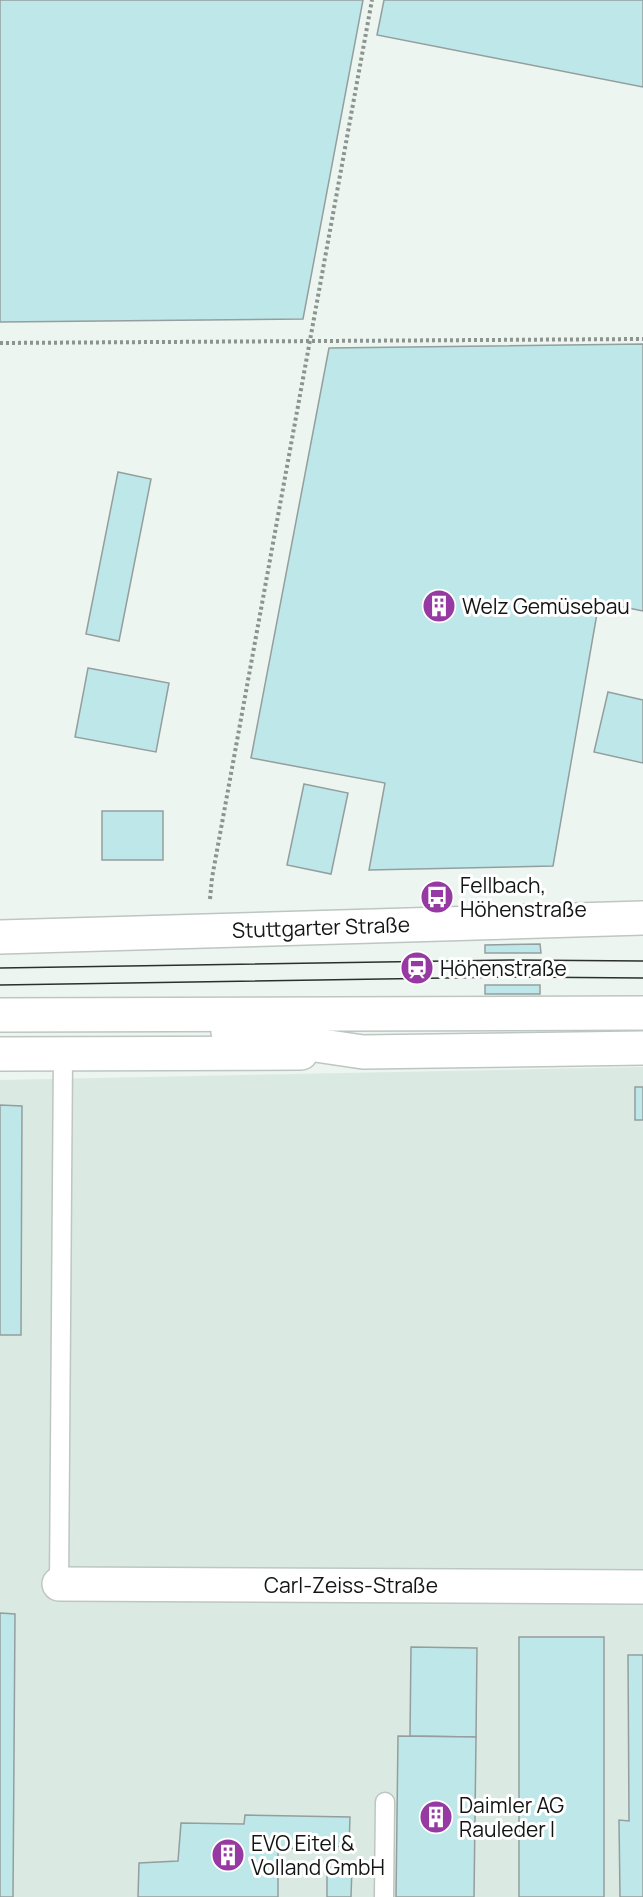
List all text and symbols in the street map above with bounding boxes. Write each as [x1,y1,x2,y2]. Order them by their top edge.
building icon: Welz Gemüsebau [421,588,457,624]
place label: Welz Gemüsebau [462,592,630,620]
place label: Fellbach, Höhenstraße [460,871,587,923]
bus stop icon: Fellbach, Höhenstraße [419,879,455,915]
street label: Stuttgarter Straße [232,910,410,944]
station icon: Höhenstraße [399,950,435,986]
place label: Höhenstraße [440,954,567,982]
street label: Carl-Zeiss-Straße [264,1571,438,1599]
place label: Daimler AG Rauleder I [459,1791,564,1843]
building icon: Daimler AG Rauleder I [418,1799,454,1835]
place label: EVO Eitel & Volland GmbH [251,1829,385,1881]
building icon: EVO Eitel & Volland GmbH [210,1837,246,1873]

